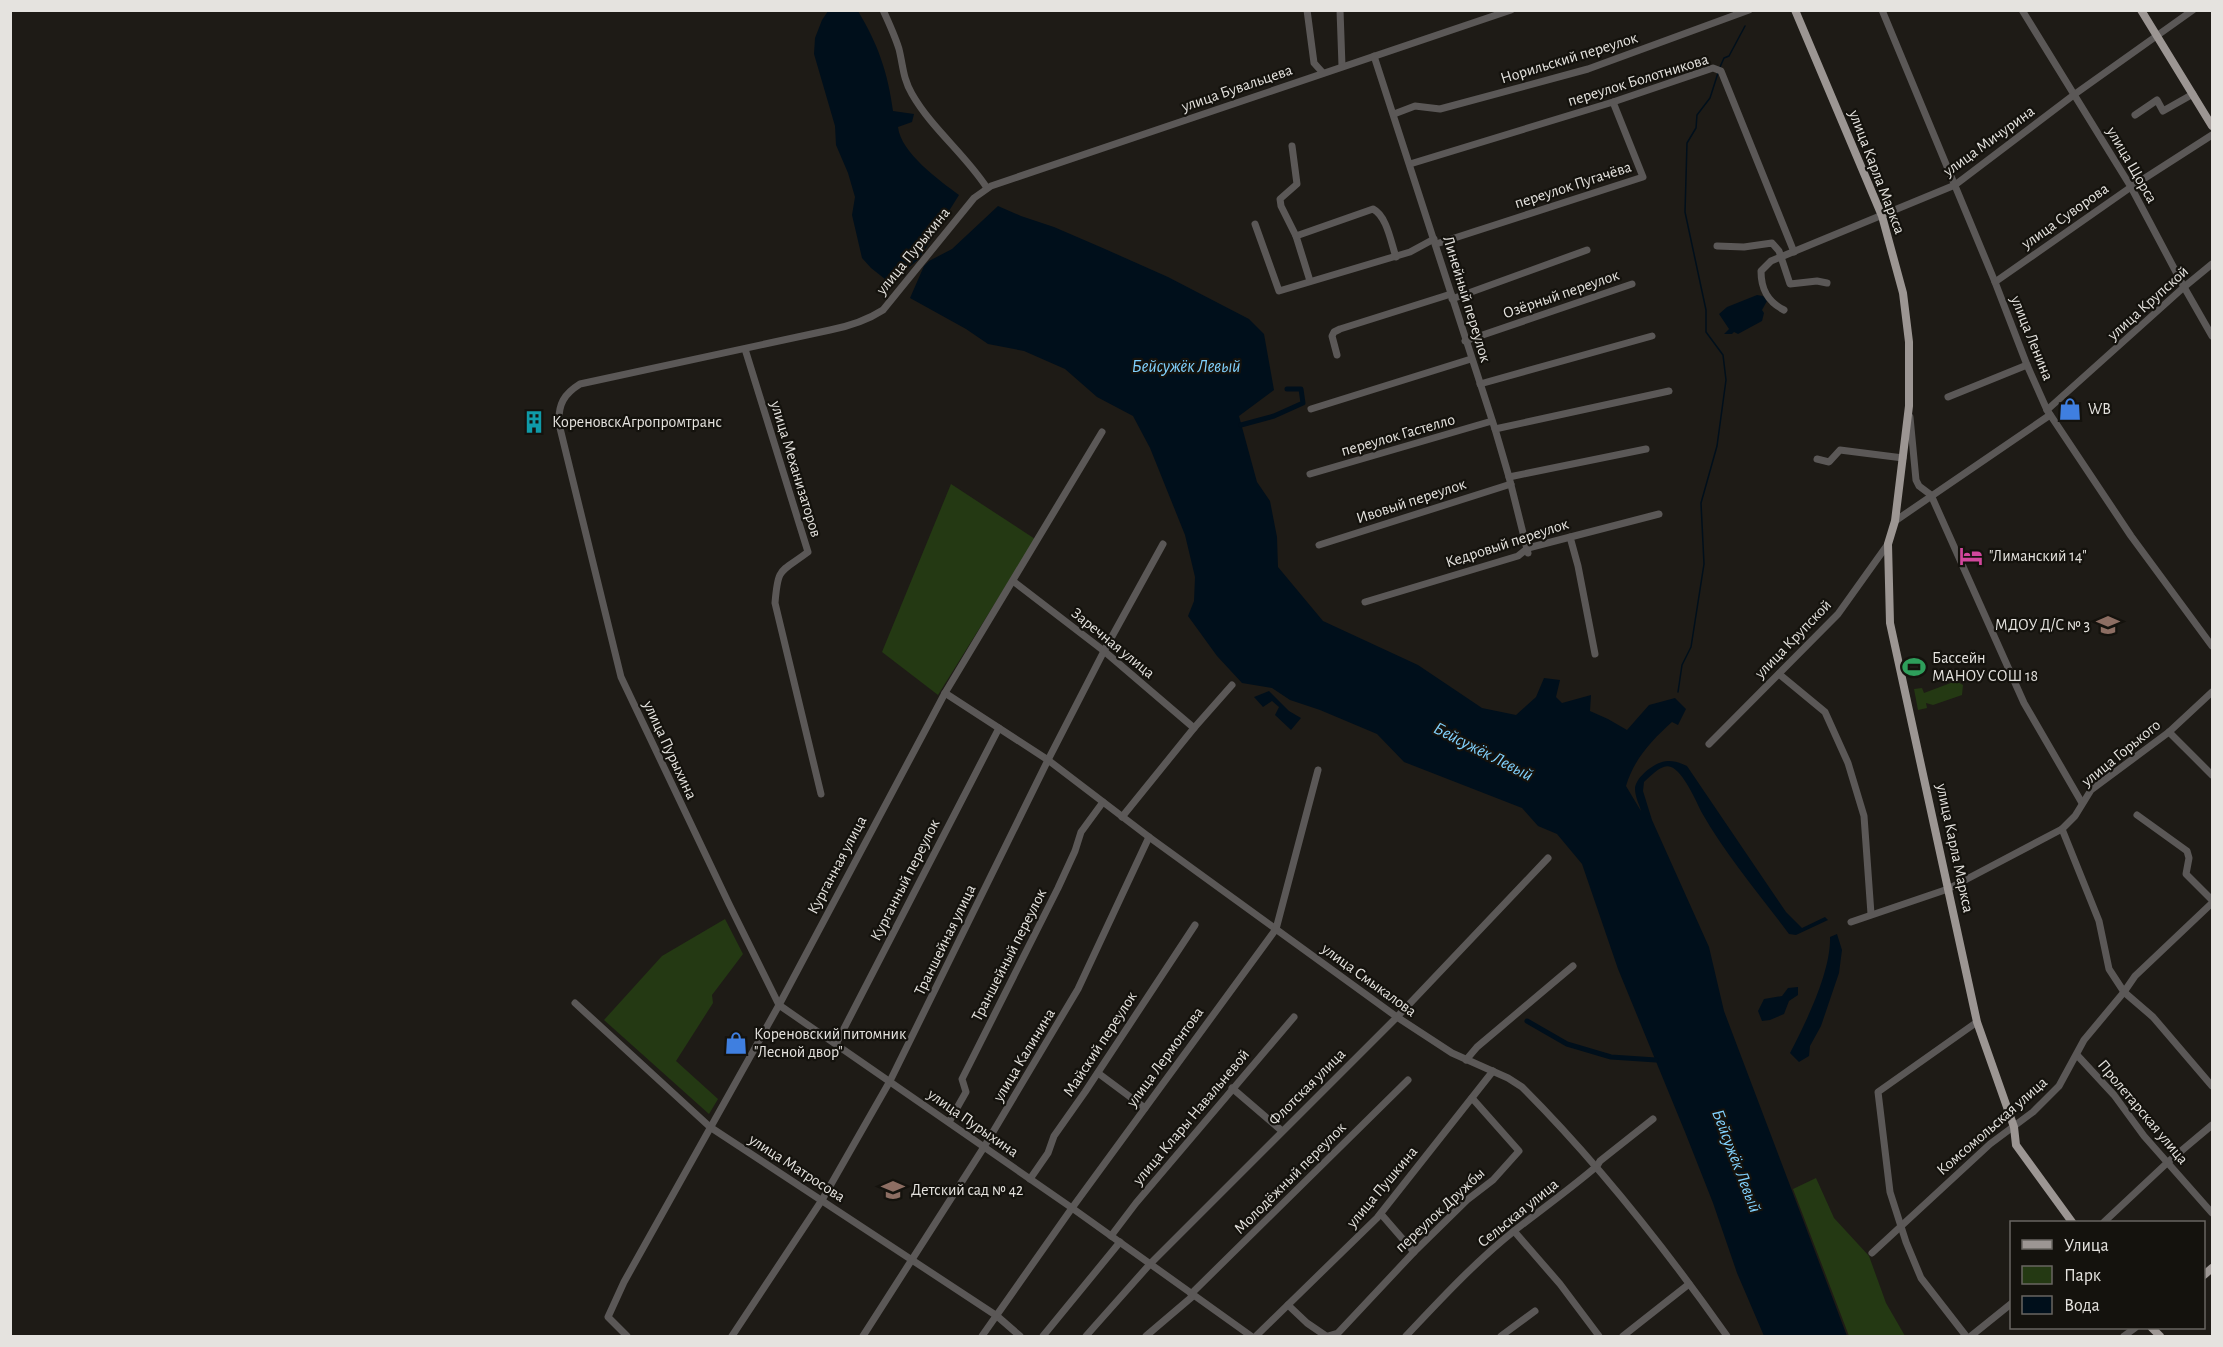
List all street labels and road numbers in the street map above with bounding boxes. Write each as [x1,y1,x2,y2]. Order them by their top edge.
street label: Норильский переулок [1499,29,1640,87]
street label: переулок Болотникова [1566,51,1711,110]
street label: улица Бувальцева [1179,62,1295,116]
street label: улица Мичурина [1940,103,2038,181]
street label: улица Карла Маркса [1845,107,1908,237]
street label: улица Щорса [2102,123,2160,206]
street label: переулок Пугачёва [1513,159,1634,212]
street label: улица Суворова [2018,180,2112,253]
street label: улица Пурыхина [873,204,954,299]
street label: Линейный переулок [1439,234,1494,365]
street label: улица Крупской [2104,263,2192,345]
street label: Озёрный переулок [1501,266,1622,322]
street label: улица Ленина [2006,292,2056,383]
street label: улица Механизаторов [766,398,824,539]
street label: переулок Гастелло [1339,411,1457,460]
street label: Ивовый переулок [1354,476,1469,527]
street label: Кедровый переулок [1444,515,1571,571]
street label: улица Крупской [1751,597,1835,683]
street label: Заречная улица [1068,605,1158,682]
street label: улица Пурыхина [639,697,700,802]
street label: улица Горького [2078,716,2164,791]
street label: улица Карла Маркса [1932,781,1977,914]
street label: Курганная улица [804,813,870,917]
street label: Курганный переулок [867,816,944,944]
street label: Траншейная улица [911,882,980,998]
street label: Траншейный переулок [969,886,1051,1024]
street label: улица Смыкалова [1317,940,1419,1020]
street label: Майский переулок [1060,988,1141,1100]
street label: улица Лермонтова [1123,1004,1207,1111]
street label: улица Калинина [989,1006,1059,1106]
street label: улица Клары Навальневой [1129,1046,1253,1189]
street label: Флотская улица [1266,1046,1349,1129]
street label: Пролетарская улица [2094,1057,2191,1168]
street label: Комсомольская улица [1934,1074,2051,1179]
street label: улица Пурыхина [923,1085,1021,1161]
street label: Молодёжный переулок [1231,1119,1350,1238]
street label: улица Матросова [745,1130,848,1206]
street label: улица Пушкина [1343,1143,1421,1232]
street label: переулок Дружбы [1392,1165,1489,1256]
street label: Сельская улица [1475,1176,1562,1251]

